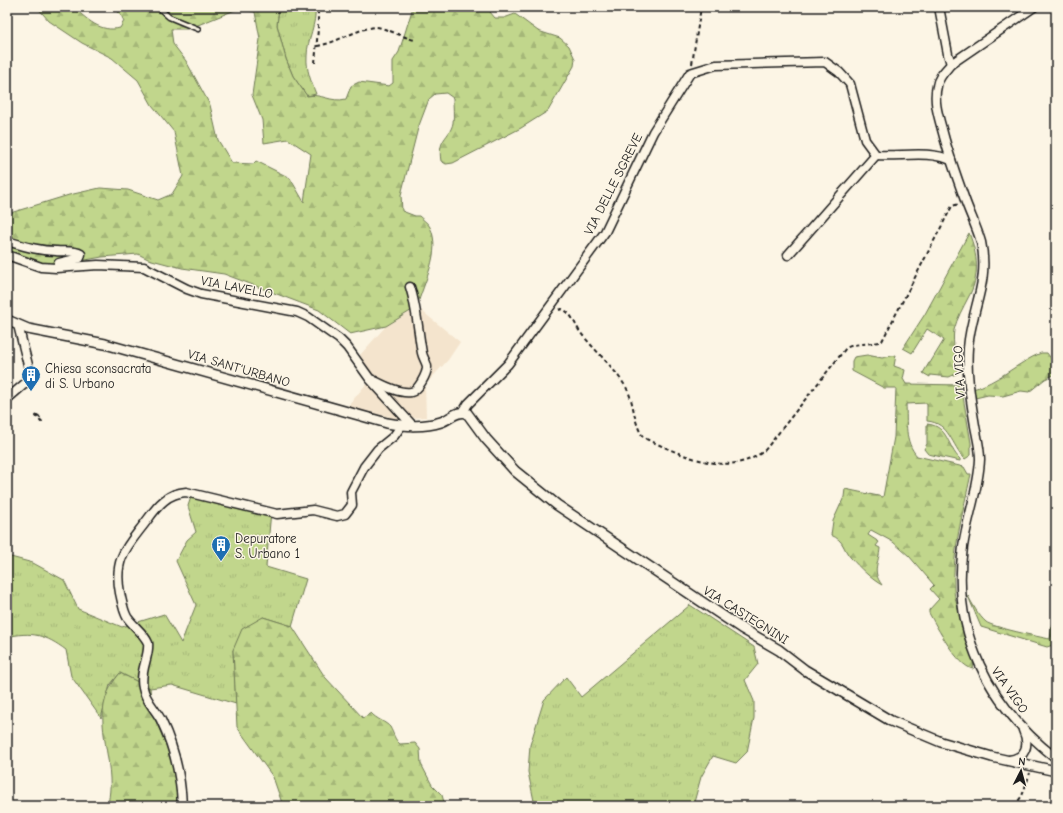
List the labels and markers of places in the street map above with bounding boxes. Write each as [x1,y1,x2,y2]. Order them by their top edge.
place label: Chiesa sconsacrata di S. Urbano [45,361,152,391]
building icon: Chiesa sconsacrata di S. Urbano [20,364,42,392]
place label: Depuratore S. Urbano 1 [235,531,300,561]
building icon: Depuratore S. Urbano 1 [210,534,232,562]

